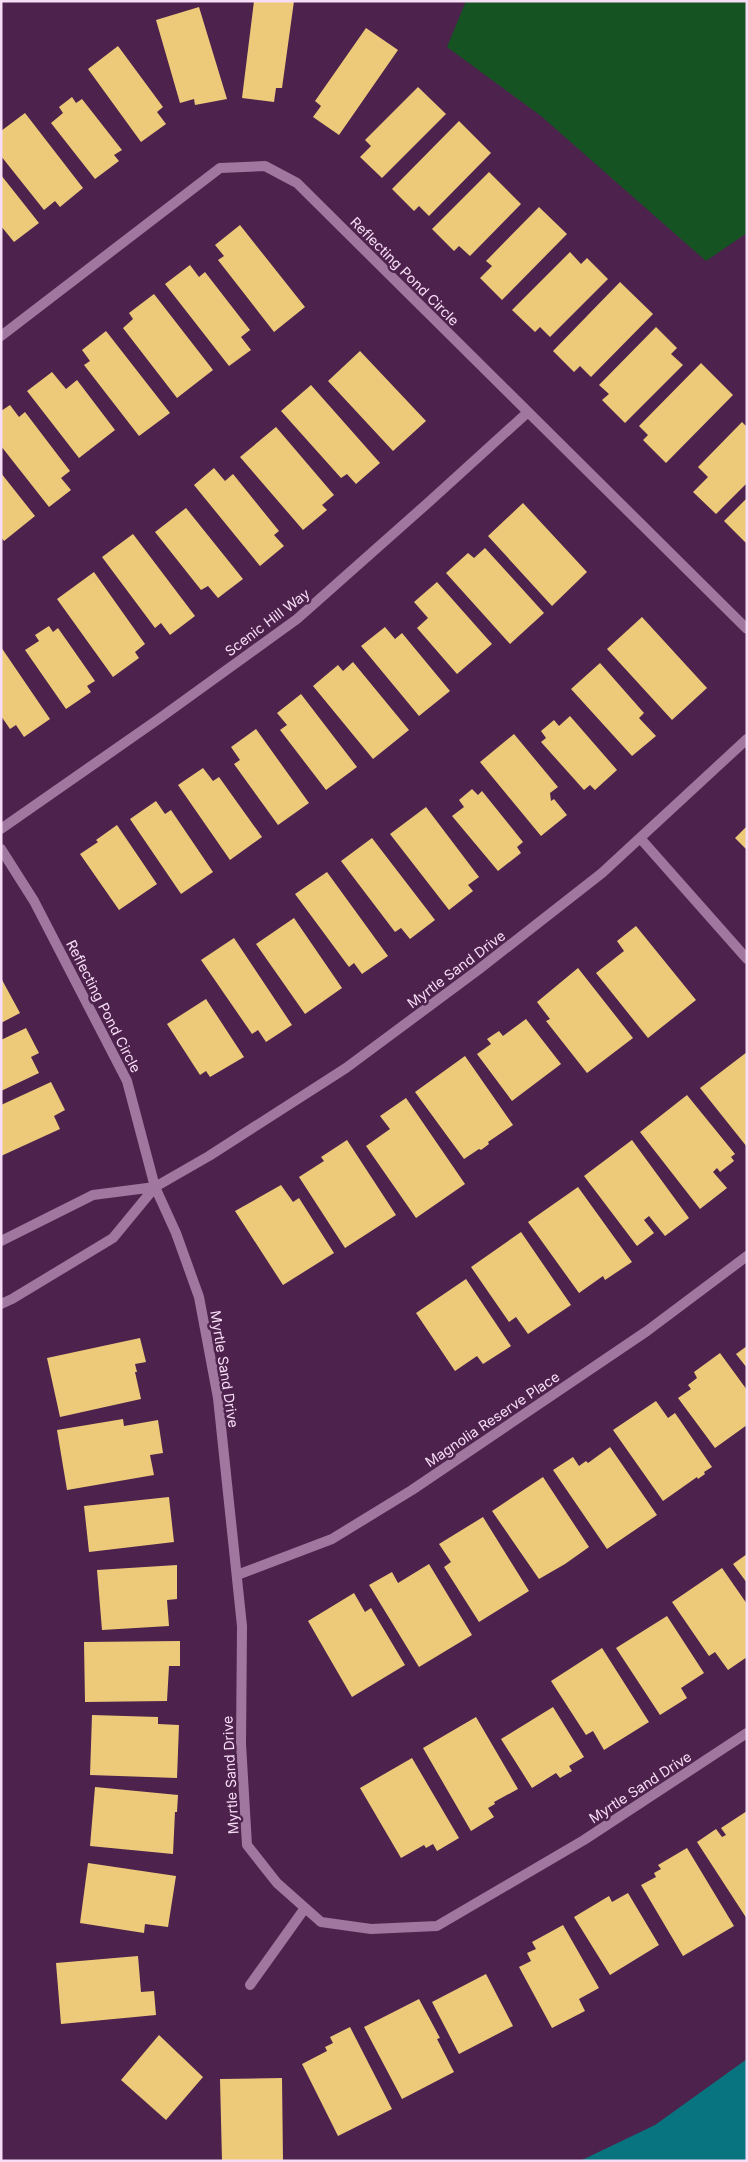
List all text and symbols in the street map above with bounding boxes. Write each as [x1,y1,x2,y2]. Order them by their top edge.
street label: Reflecting Pond Circle [347,213,463,329]
street label: Scenic Hill Way [221,584,313,659]
street label: Myrtle Sand Drive [404,927,508,1011]
street label: Reflecting Pond Circle [63,937,145,1075]
street label: Myrtle Sand Drive [207,1309,243,1429]
street label: Magnolia Reserve Place [422,1368,562,1470]
street label: Myrtle Sand Drive [218,1715,242,1835]
street label: Myrtle Sand Drive [586,1748,694,1826]

